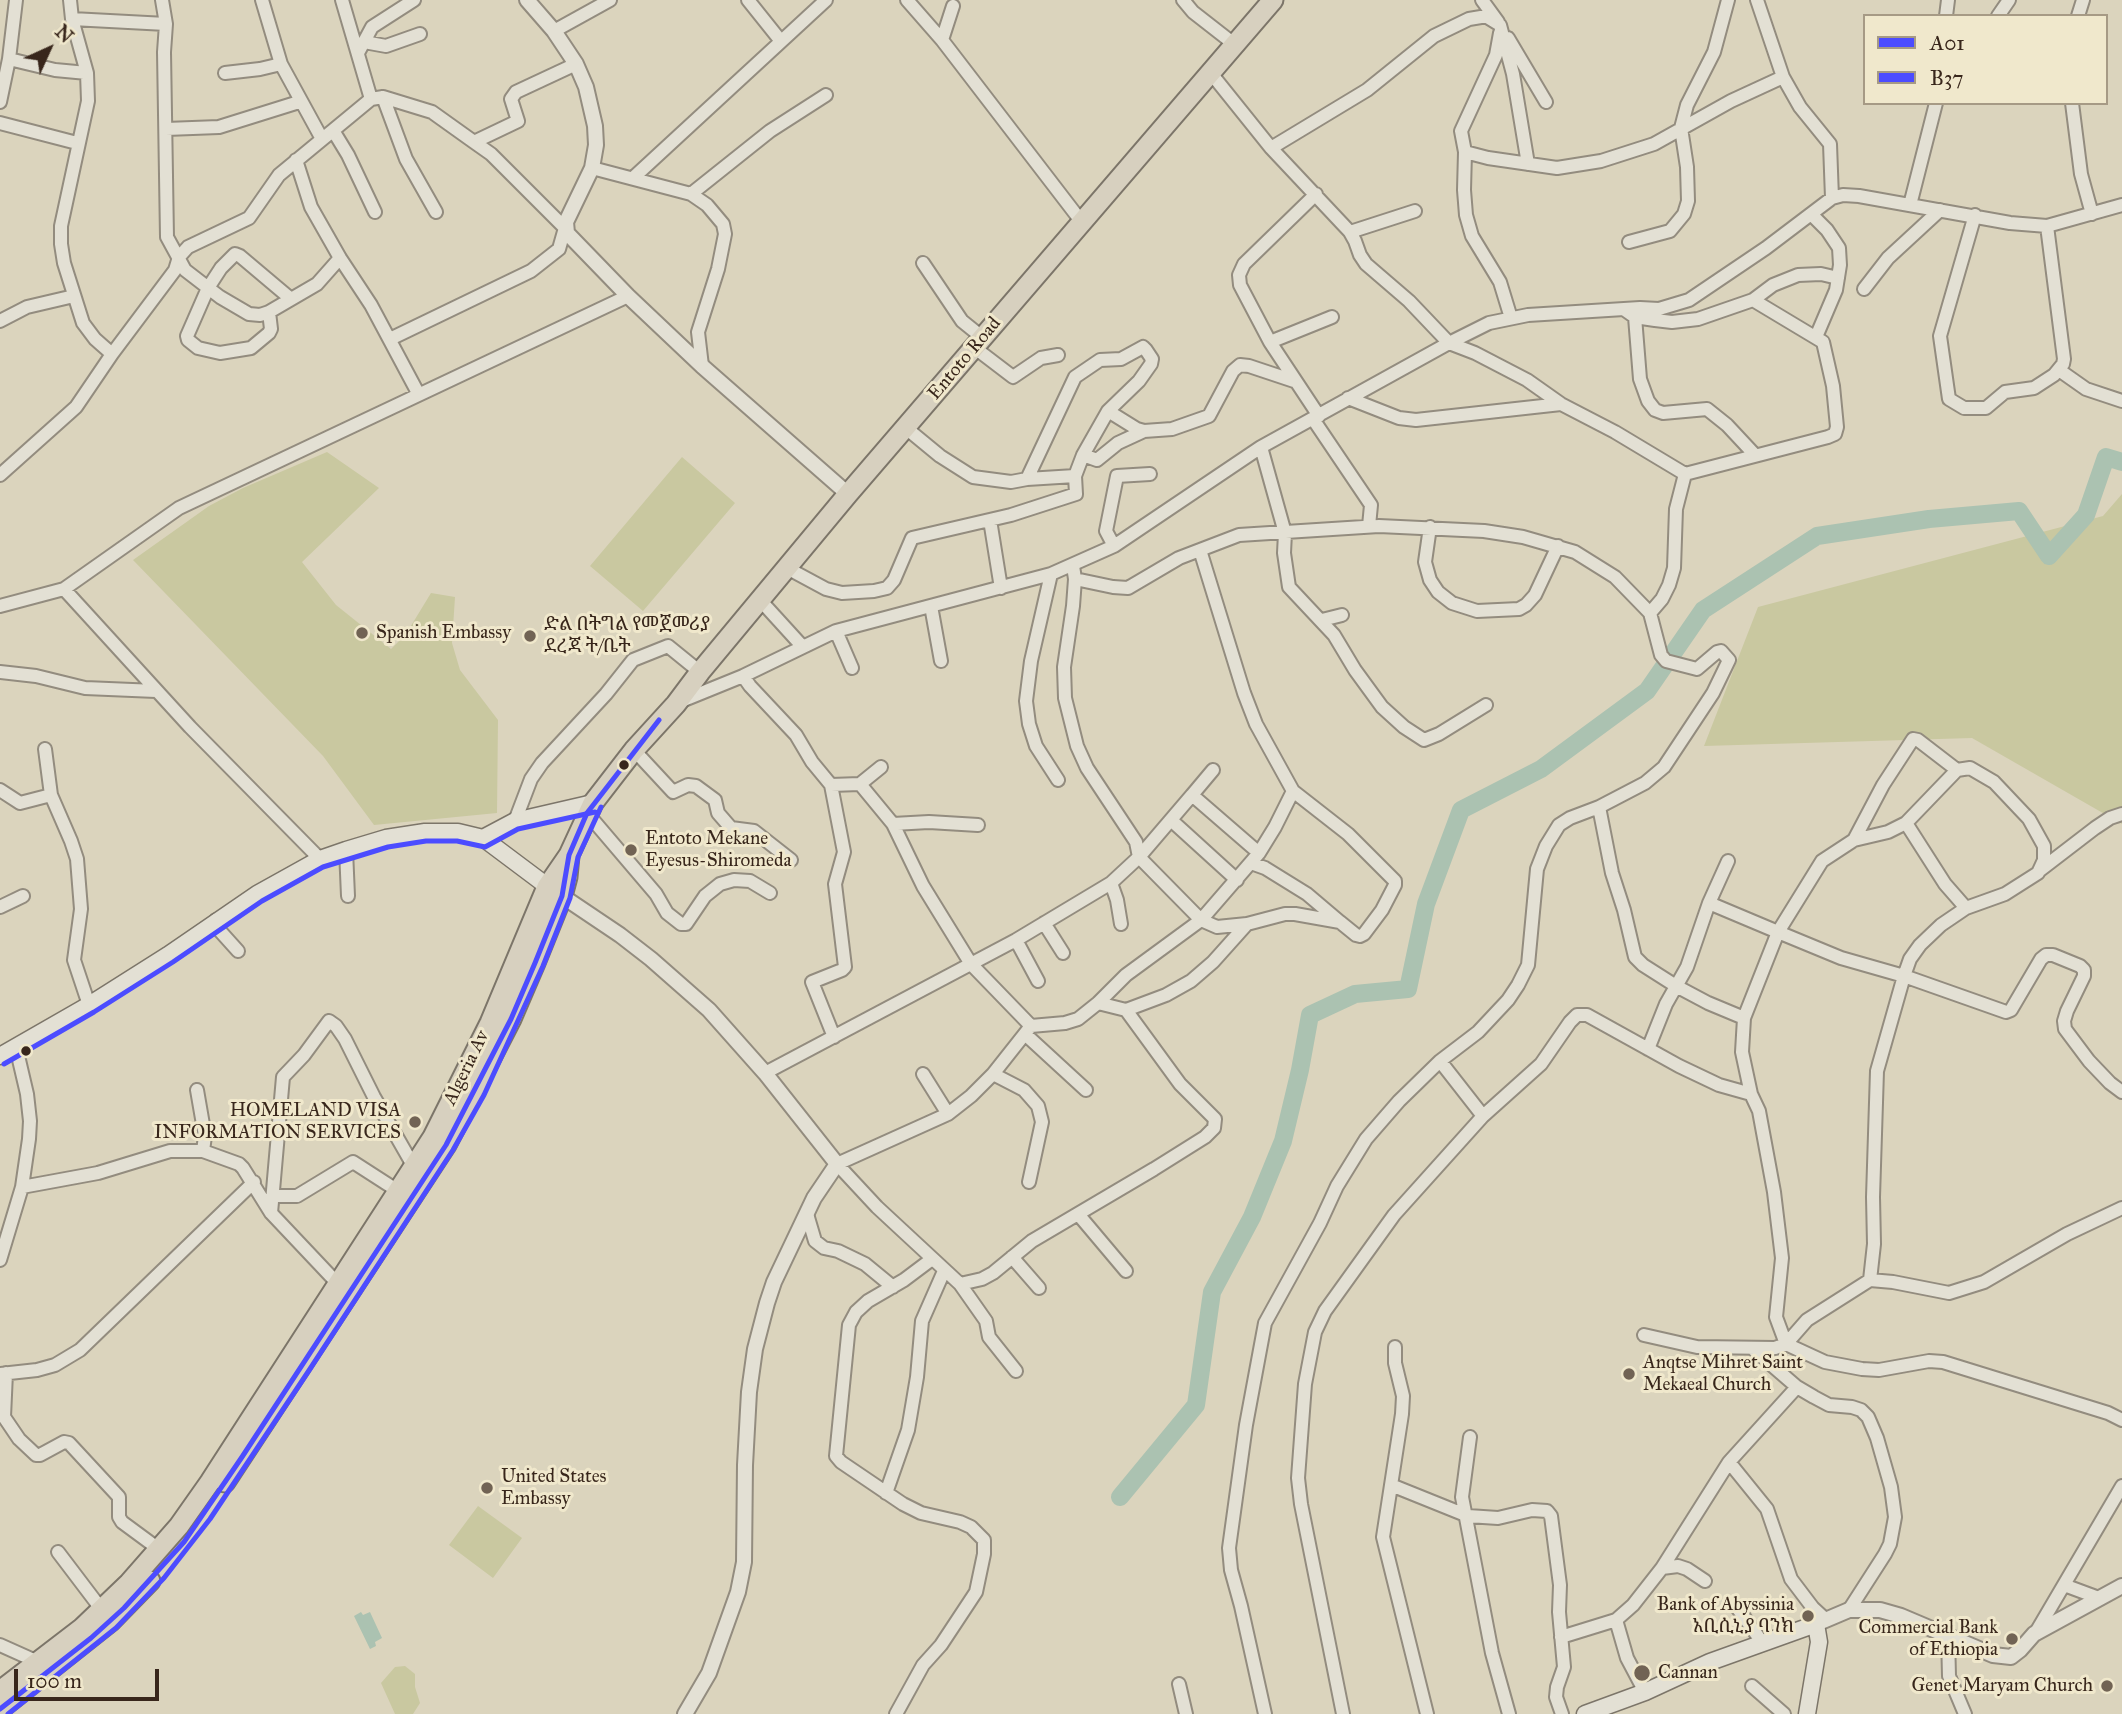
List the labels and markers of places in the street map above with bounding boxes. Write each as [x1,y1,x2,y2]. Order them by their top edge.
place label: ድል በትግል የመጀመሪያ ደረጃ ት/ቤት [544,614,710,658]
place label: Spanish Embassy [376,622,511,644]
marker: Spanish Embassy [354,625,370,641]
marker: ድል በትግል የመጀመሪያ ደረጃ ት/ቤት [522,628,538,644]
unlabelled marker [617,758,631,772]
place label: Entoto Mekane Eyesus-Shiromeda [645,828,791,872]
marker: Entoto Mekane Eyesus-Shiromeda [623,842,639,858]
unlabelled marker [19,1044,33,1058]
place label: HOMELAND VISA INFORMATION SERVICES [154,1100,401,1144]
marker: HOMELAND VISA INFORMATION SERVICES [407,1114,423,1130]
place label: Anqtse Mihret Saint Mekaeal Church [1643,1352,1803,1396]
marker: Anqtse Mihret Saint Mekaeal Church [1621,1366,1637,1382]
place label: United States Embassy [501,1466,606,1510]
marker: United States Embassy [479,1480,495,1496]
place label: Bank of Abyssinia አቢሲኒያ ባንክ [1657,1594,1794,1638]
marker: Bank of Abyssinia አቢሲኒያ ባንክ [1800,1608,1816,1624]
place label: Commercial Bank of Ethiopia [1858,1617,1998,1661]
marker: Commercial Bank of Ethiopia [2004,1631,2020,1647]
place label: Cannan [1658,1662,1718,1684]
marker: Cannan [1632,1663,1652,1683]
place label: Genet Maryam Church [1911,1675,2093,1697]
marker: Genet Maryam Church [2099,1678,2115,1694]

